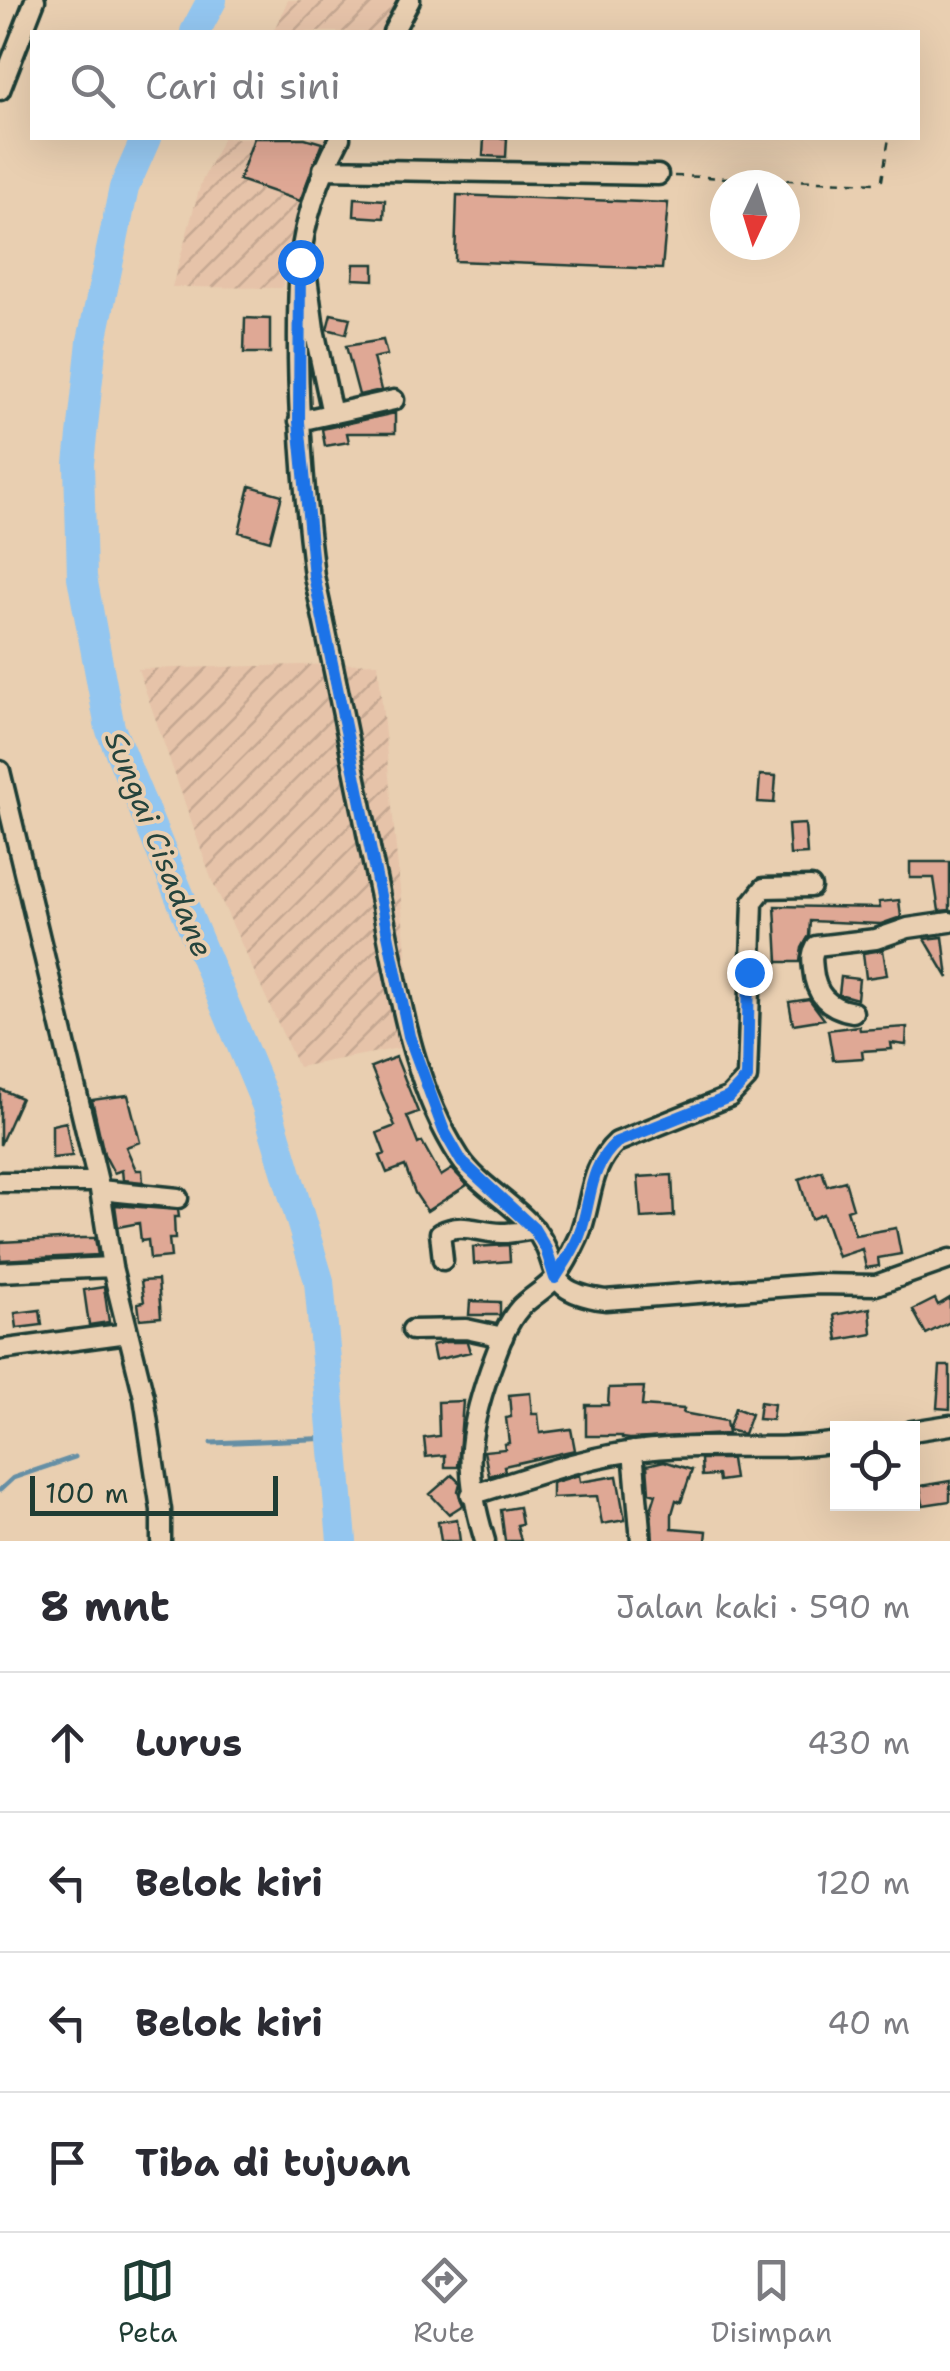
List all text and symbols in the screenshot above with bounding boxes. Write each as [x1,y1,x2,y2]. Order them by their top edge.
search box [30,30,920,140]
icon: search [65,58,120,113]
text: Cari di sini [145,60,341,111]
north arrow [710,170,800,260]
route start [278,240,324,286]
water label: Sungai Cisadane [95,725,223,963]
route end [727,950,773,996]
map controls [830,1421,920,1511]
button: locate [830,1421,920,1511]
scale bar [30,1471,278,1516]
text: 100 m [45,1474,129,1512]
text: 8 mnt [40,1578,170,1634]
text: Jalan kaki · 590 m [616,1585,910,1628]
icon: ahead [40,1715,95,1770]
text: Lurus [135,1717,242,1768]
text: 430 m [807,1721,910,1764]
icon: left [40,1855,95,1910]
text: Belok kiri [135,1857,323,1908]
text: 120 m [816,1861,910,1904]
icon: left [40,1995,95,2050]
text: Belok kiri [135,1997,323,2048]
text: 40 m [827,2001,910,2044]
icon: arrive [40,2135,95,2190]
text: Tiba di tujuan [135,2137,411,2188]
tab: Peta [118,2253,177,2351]
tab: Rute [413,2253,475,2351]
tab: Disimpan [711,2253,832,2351]

